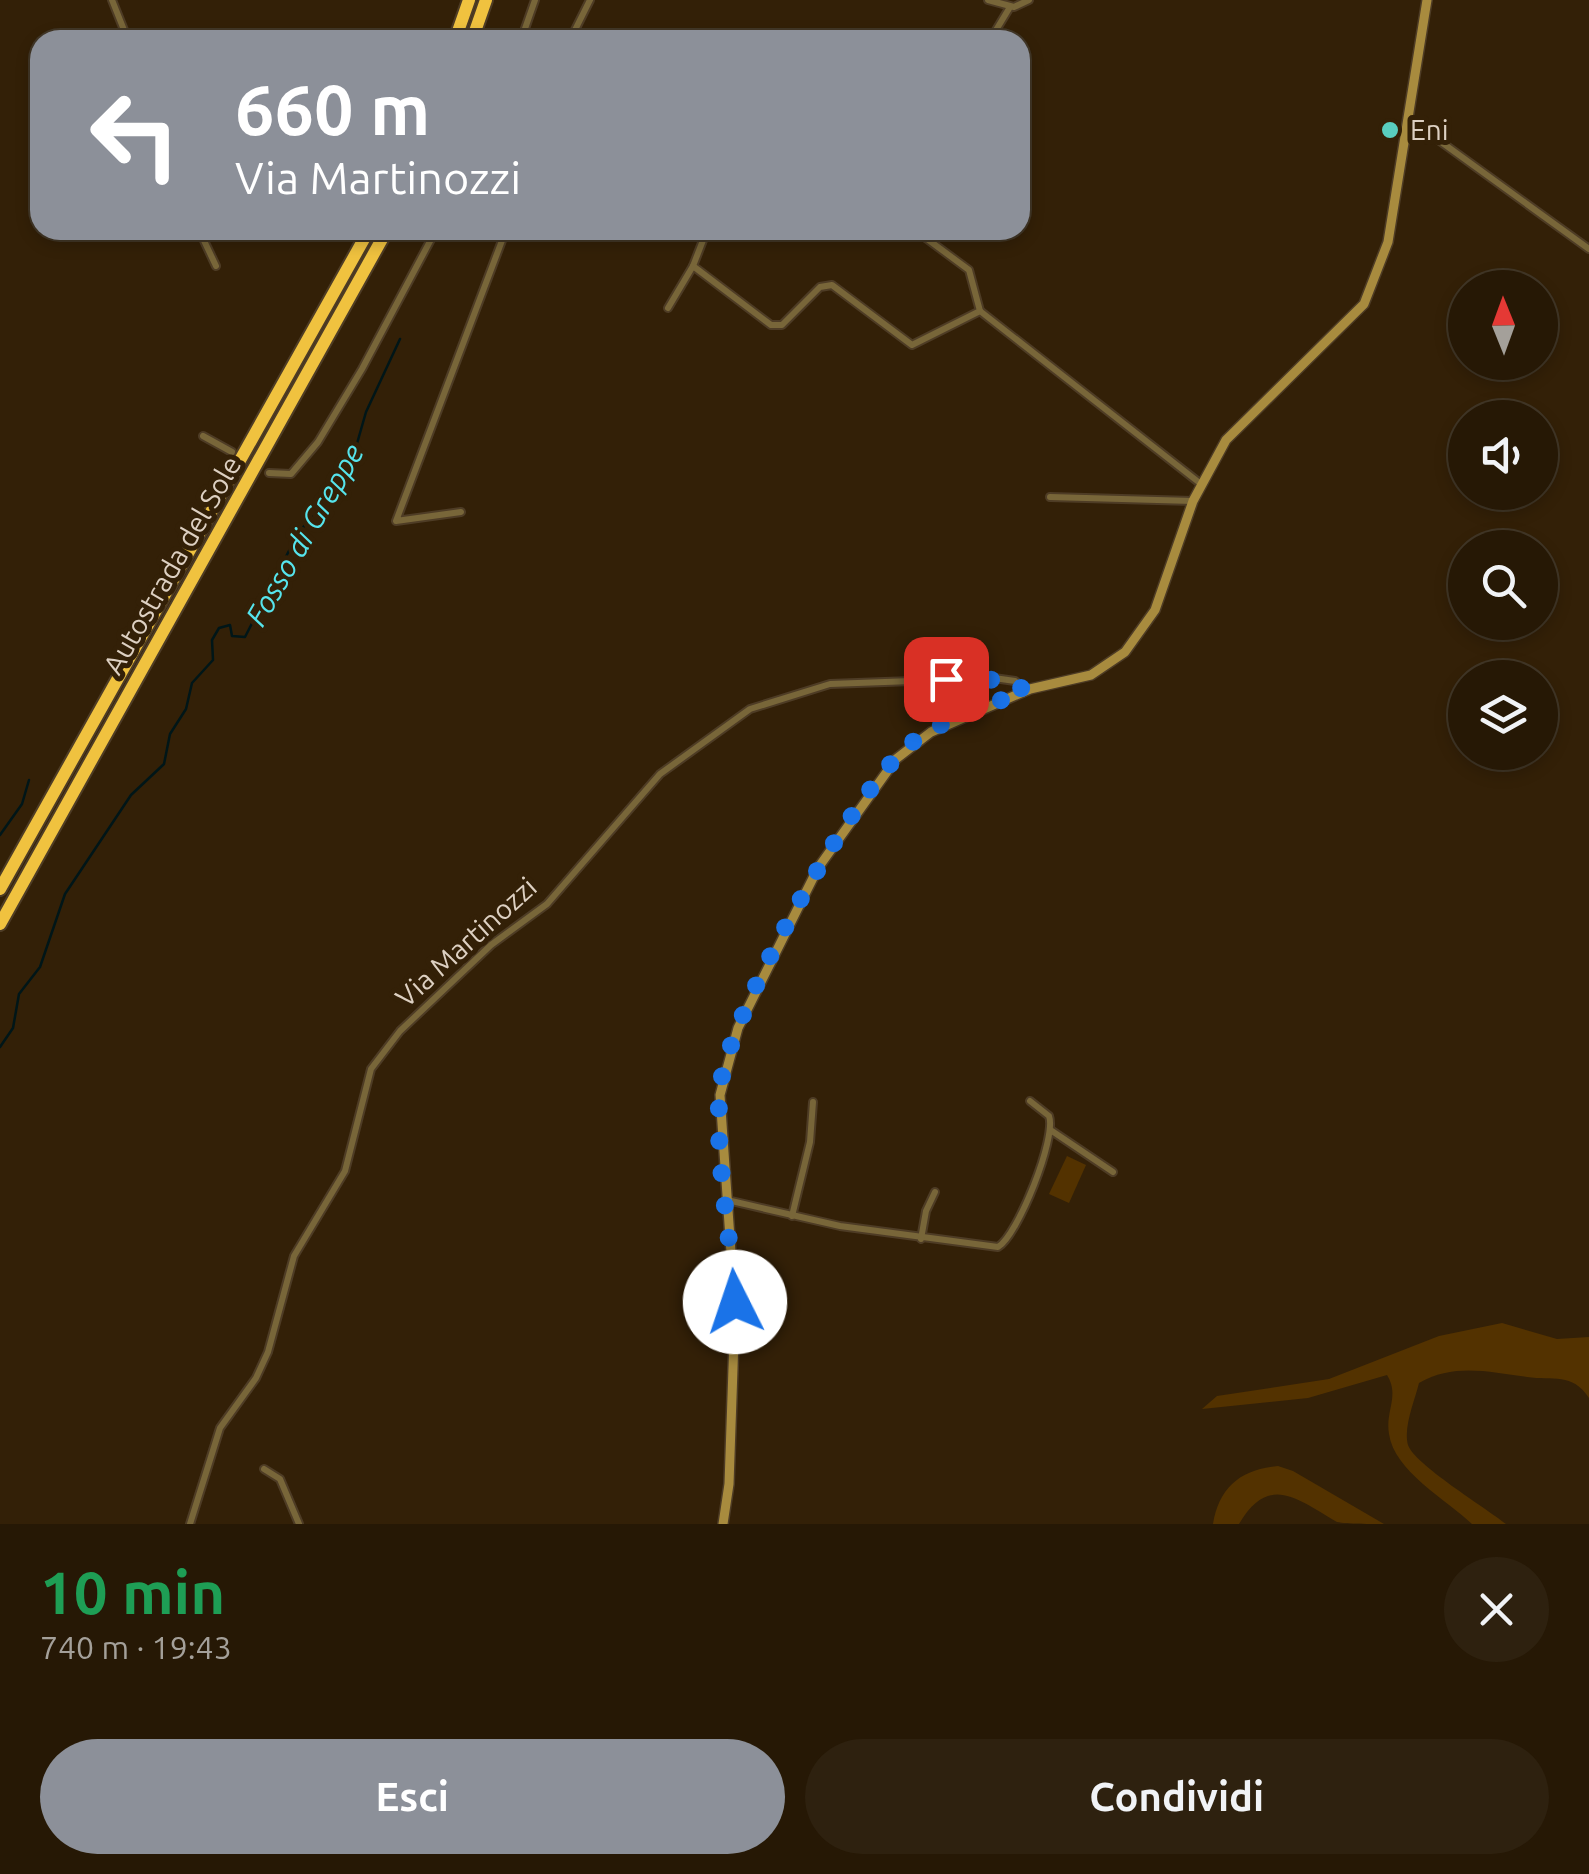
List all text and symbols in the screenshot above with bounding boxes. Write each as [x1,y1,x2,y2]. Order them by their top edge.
icon: left [70,70,200,200]
text: 660 m [235,70,430,148]
place label: Eni [1410,114,1449,145]
marker: Eni [1379,119,1401,141]
text: Via Martinozzi [235,152,521,203]
north arrow [1448,270,1558,380]
map controls [1448,270,1558,770]
button: sound [1448,400,1558,510]
water label: Fosso di Greppe [238,438,370,631]
street label: Autostrada del Sole [97,450,247,679]
button: search [1448,530,1558,640]
pin [904,637,989,722]
icon: arrive [919,652,974,707]
button: layers [1448,660,1558,770]
street label: Via Martinozzi [389,871,542,1013]
position arrow [683,1250,787,1354]
button: close [1444,1557,1549,1662]
text: 10 min [40,1558,225,1625]
text: 740 m · 19:43 [40,1629,232,1665]
button: Esci [40,1739,785,1854]
button: Condividi [805,1739,1549,1854]

